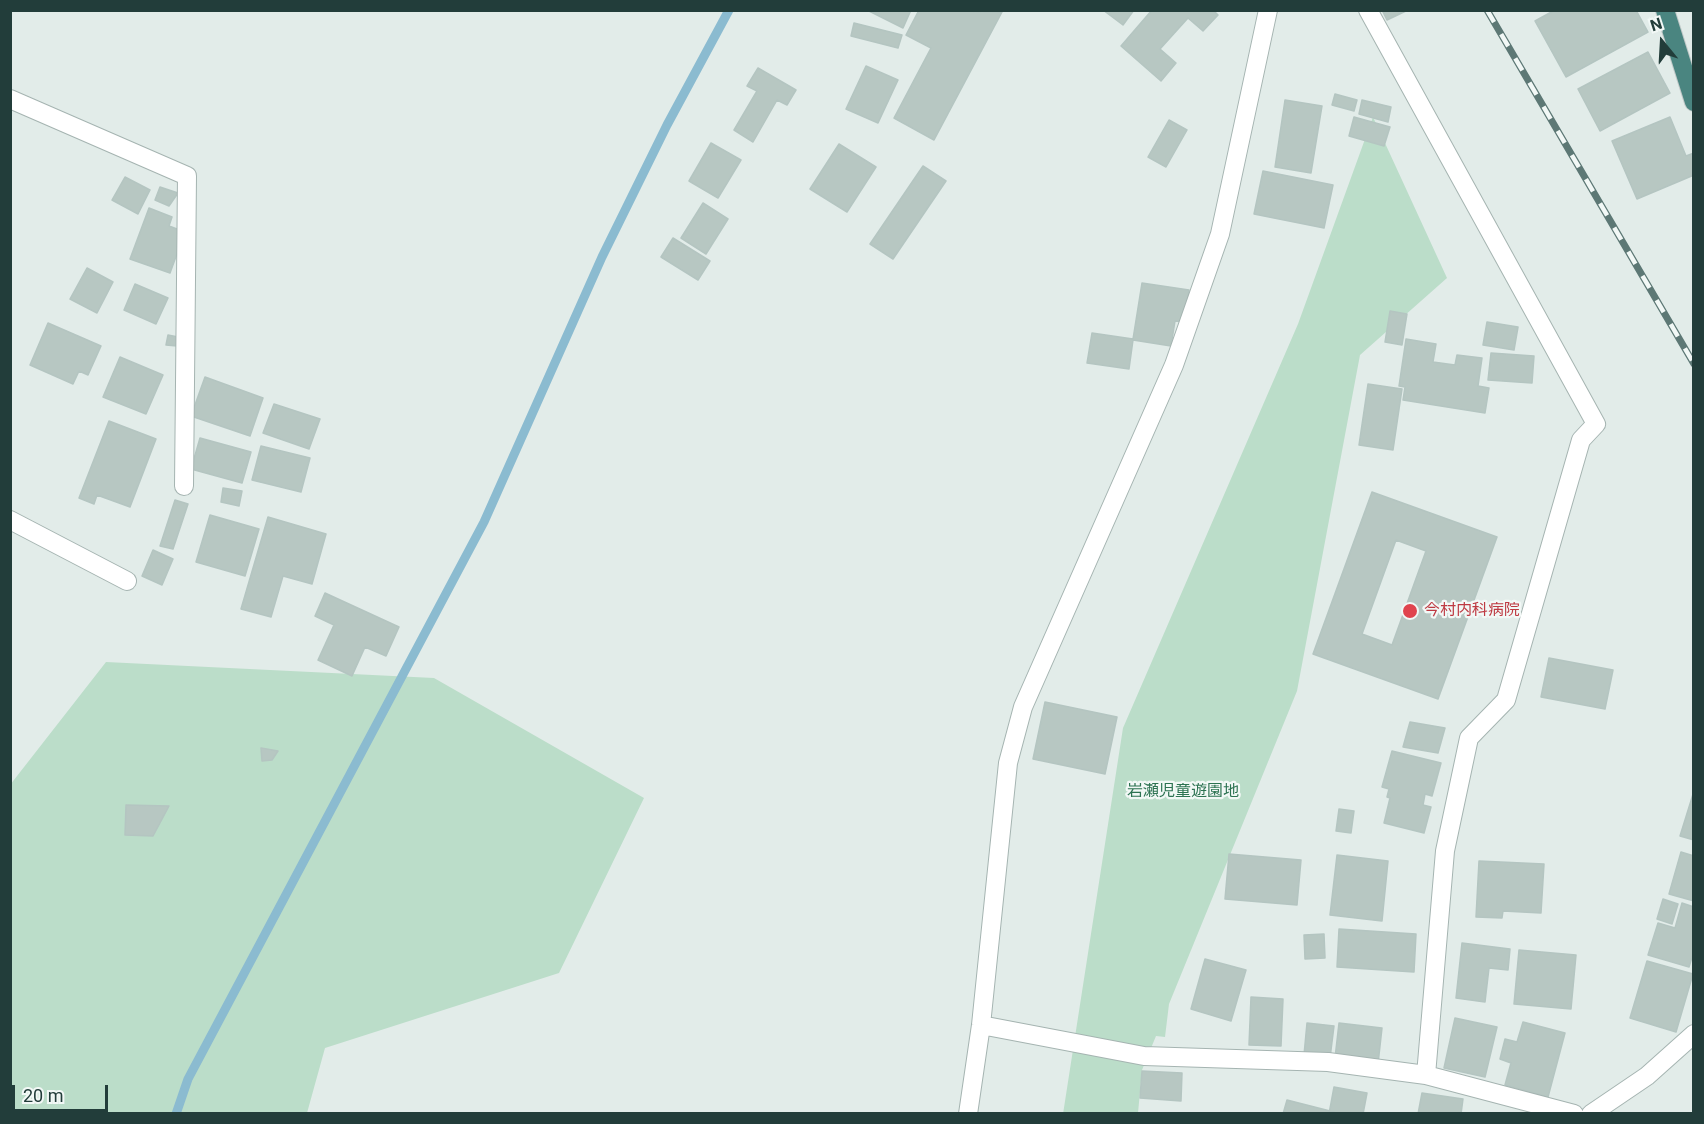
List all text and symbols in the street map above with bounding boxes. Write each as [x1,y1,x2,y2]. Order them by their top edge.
north arrow [1632,12,1692,72]
text: N [1648,14,1665,35]
place label: 今村内科病院 [1424,601,1520,621]
marker: 今村内科病院 [1401,602,1419,620]
park label: 岩瀬児童遊園地 [1127,782,1239,802]
scale bar [15,1073,111,1111]
text: 20 m [23,1085,63,1106]

